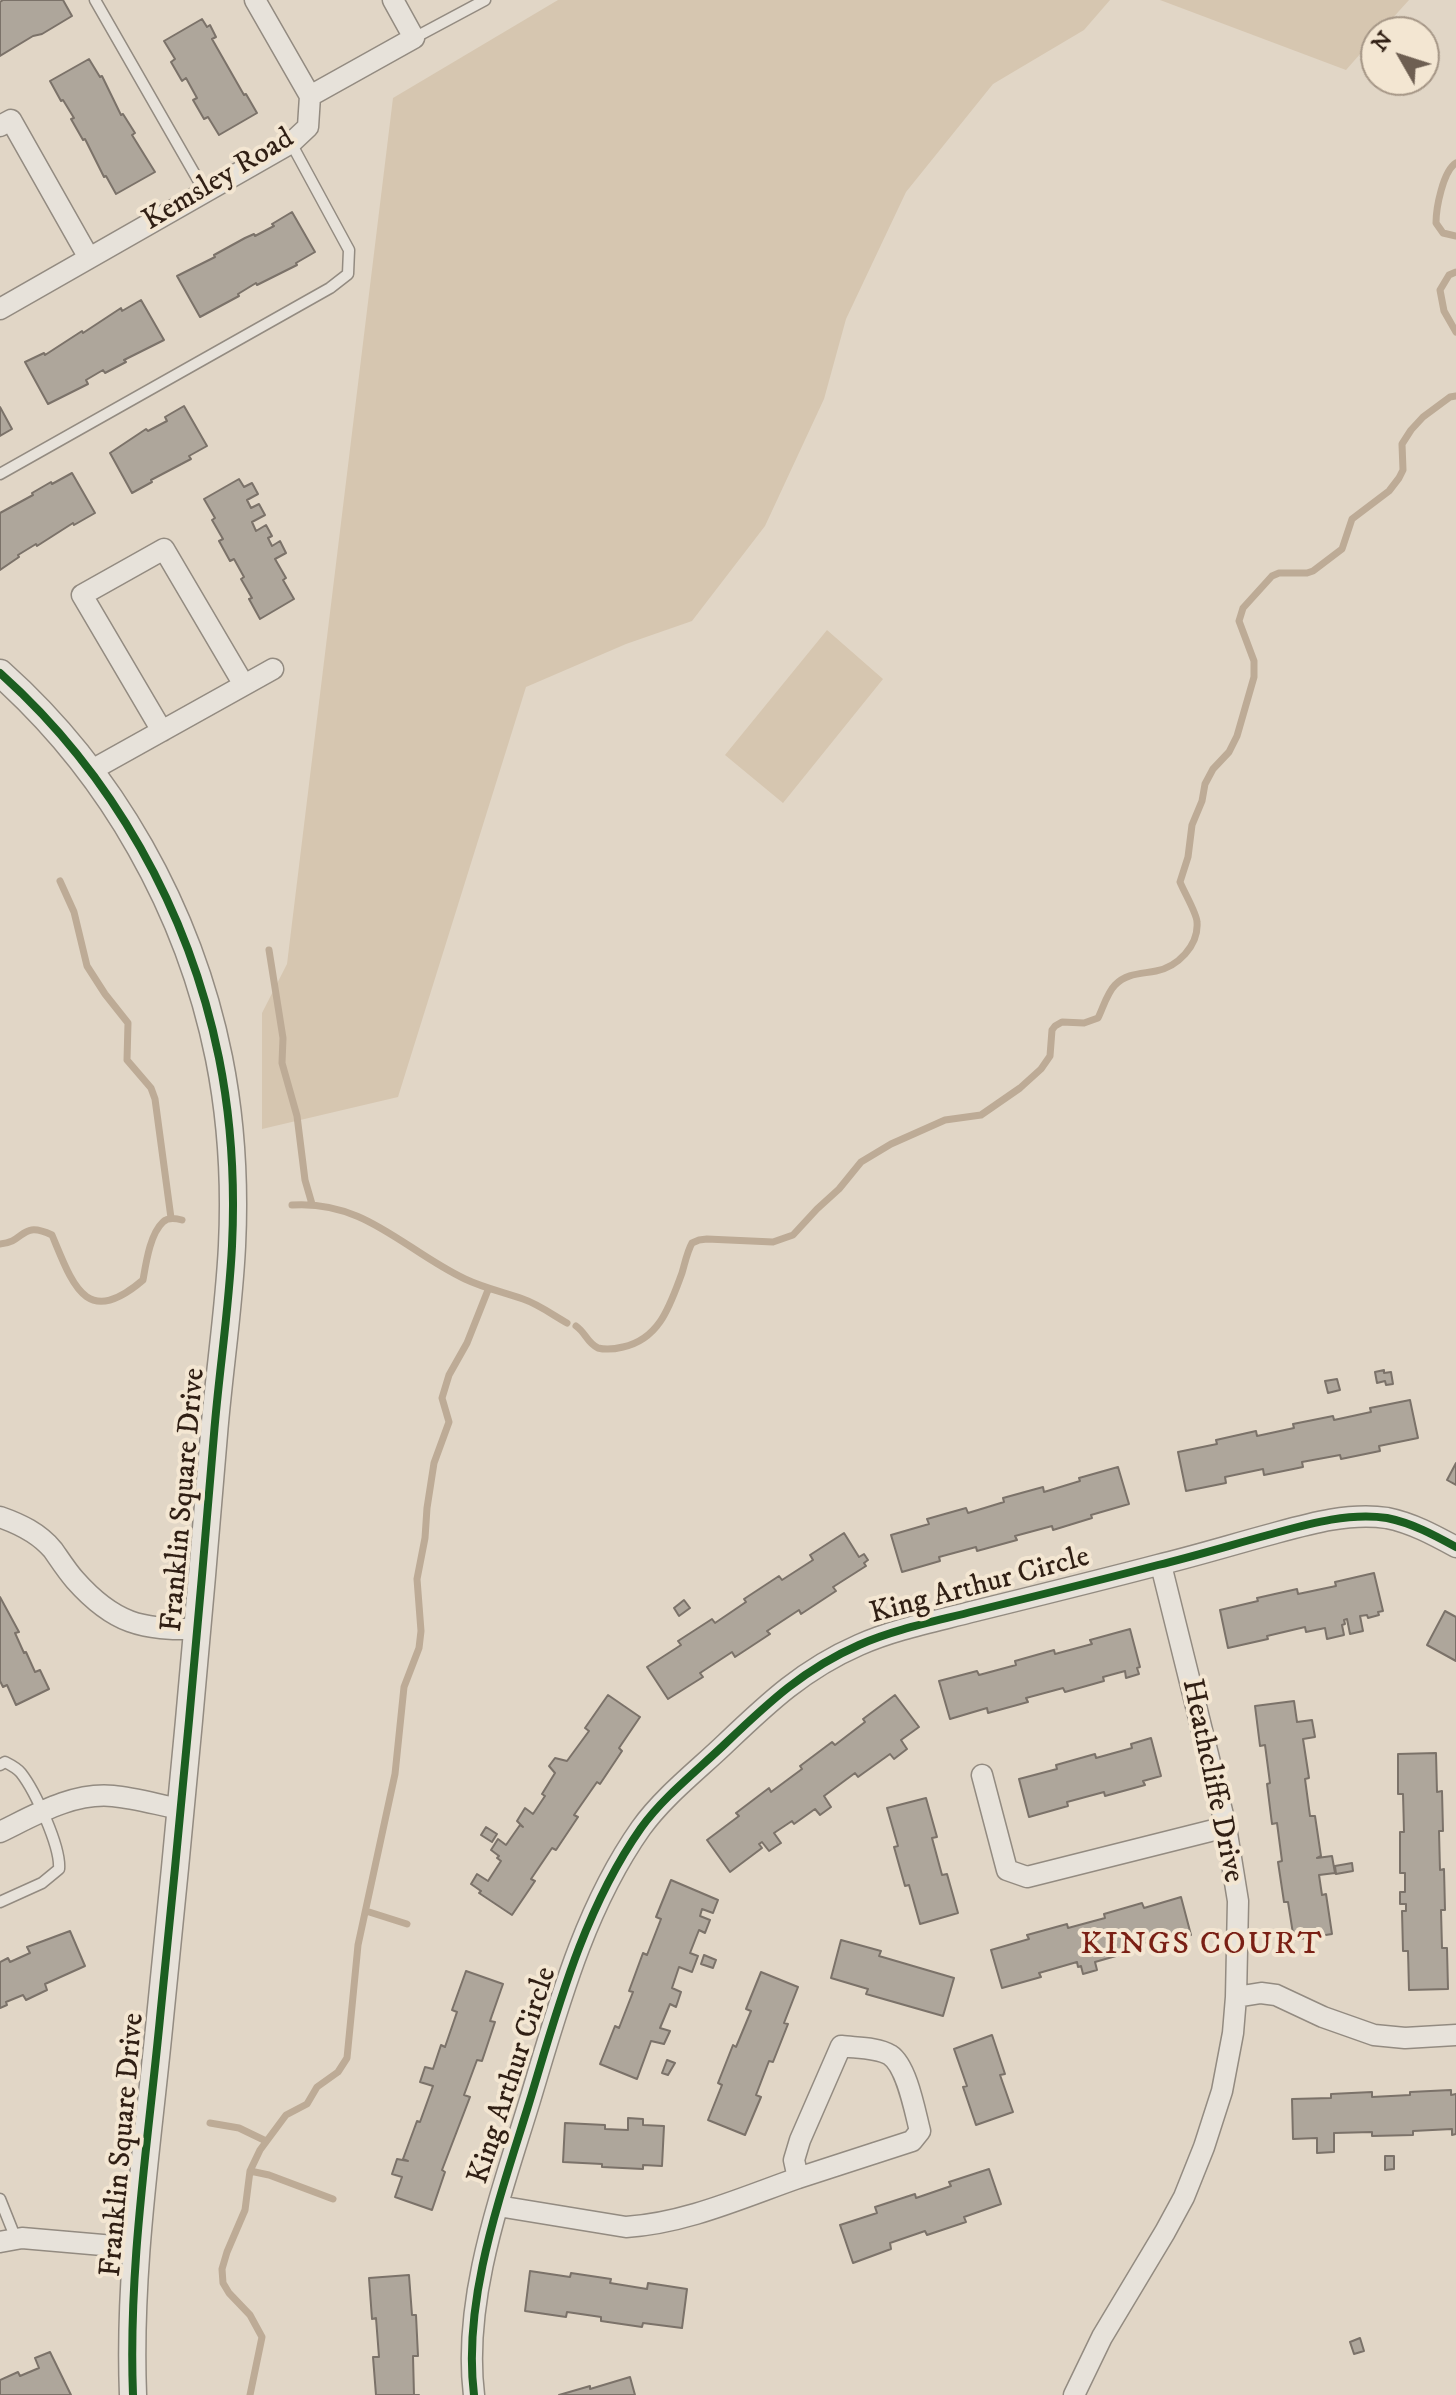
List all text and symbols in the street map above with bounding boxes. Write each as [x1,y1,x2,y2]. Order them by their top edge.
north arrow [1360,16,1440,96]
text: N [1366,26,1399,57]
street label: Kemsley Road [137,122,301,240]
street label: Franklin Square Drive [156,1367,214,1633]
street label: King Arthur Circle [866,1540,1094,1634]
street label: Heathcliffe Drive [1172,1676,1250,1886]
district label: KINGS COURT [1080,1927,1324,1965]
street label: King Arthur Circle [462,1963,566,2189]
street label: Franklin Square Drive [95,2012,153,2278]

